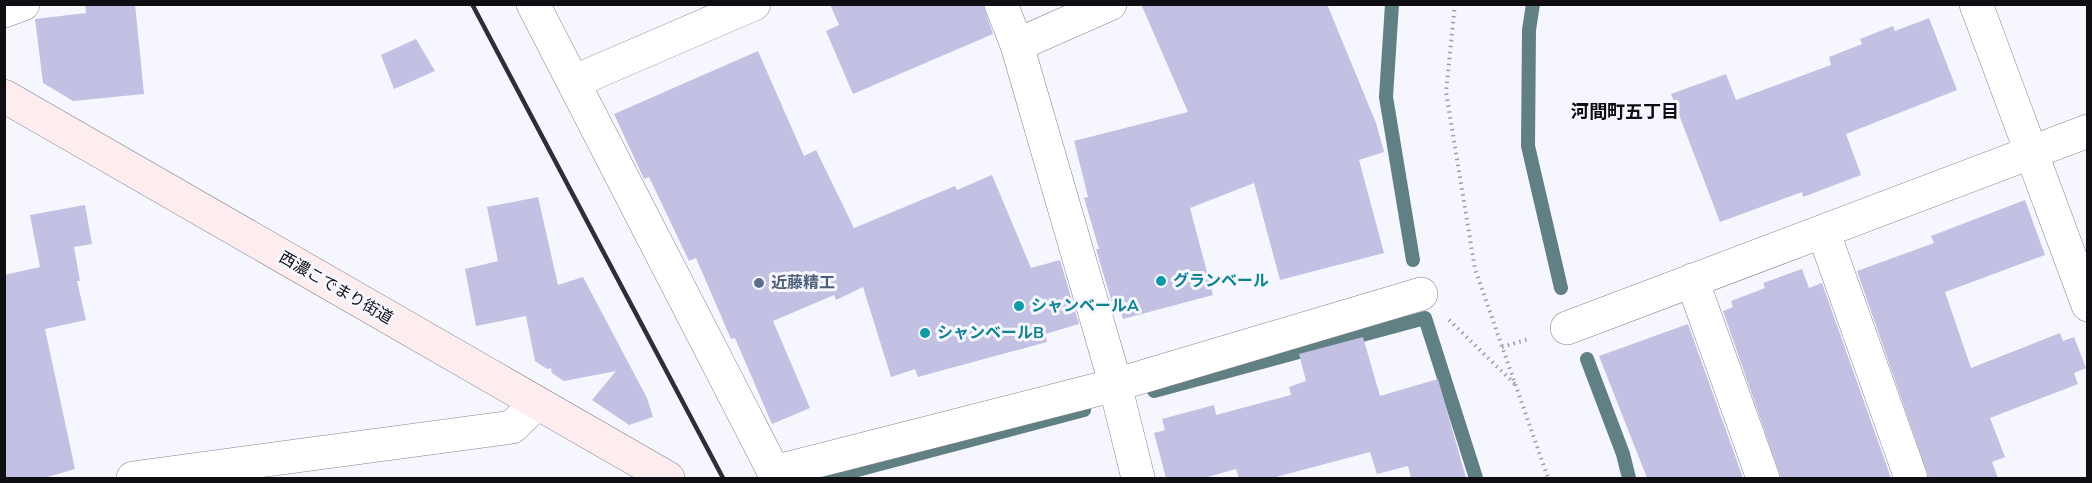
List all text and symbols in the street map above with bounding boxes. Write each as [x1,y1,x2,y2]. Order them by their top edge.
district label: 河間町五丁目 [1571,100,1679,124]
street label: 西濃こでまり街道 [275,246,397,330]
place label: グランベール [1173,270,1269,292]
place label: 近藤精工 [771,272,835,294]
marker: グランベール [1154,274,1168,288]
marker: 近藤精工 [752,276,766,290]
place label: シャンベールA [1031,295,1139,317]
marker: シャンベールA [1012,299,1026,313]
place label: シャンベールB [937,322,1044,344]
marker: シャンベールB [918,326,932,340]

